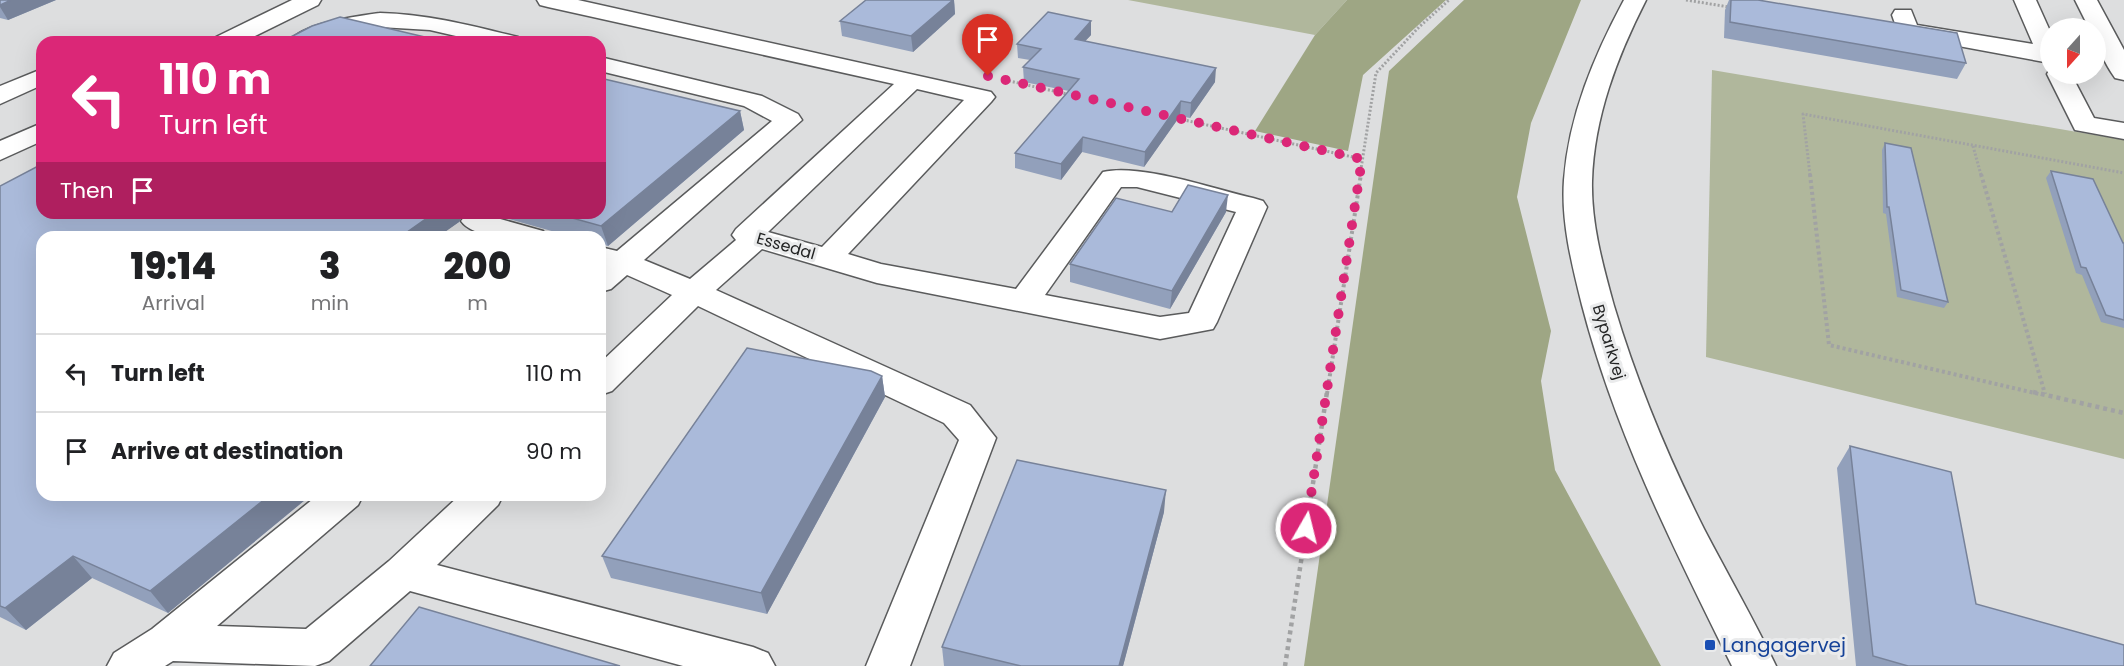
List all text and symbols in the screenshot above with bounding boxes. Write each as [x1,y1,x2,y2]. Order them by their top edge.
pin [962,14,1013,76]
north arrow [2040,18,2106,84]
map controls [2040,18,2106,84]
icon: arrive [971,23,1004,56]
text: 110 m [159,50,271,109]
icon: left [60,60,138,138]
text: Turn left [159,106,268,143]
icon: arrive [126,174,159,207]
text: Then [60,175,114,206]
street label: Essedal [754,227,818,265]
text: 19:14 [131,241,216,292]
text: 3 [319,241,341,292]
text: 200 [444,241,511,292]
text: Arrival [142,289,205,317]
text: min [311,289,349,317]
text: m [467,289,488,317]
street label: Byparkvej [1587,302,1631,382]
icon: left [60,357,93,390]
text: Turn left [111,358,205,389]
text: 110 m [526,358,582,389]
icon: arrive [60,435,93,468]
text: Arrive at destination [111,436,343,467]
text: 90 m [526,436,582,467]
position arrow [1274,496,1338,560]
place label: Langagervej [1722,631,1846,659]
marker: Langagervej [1703,638,1717,652]

